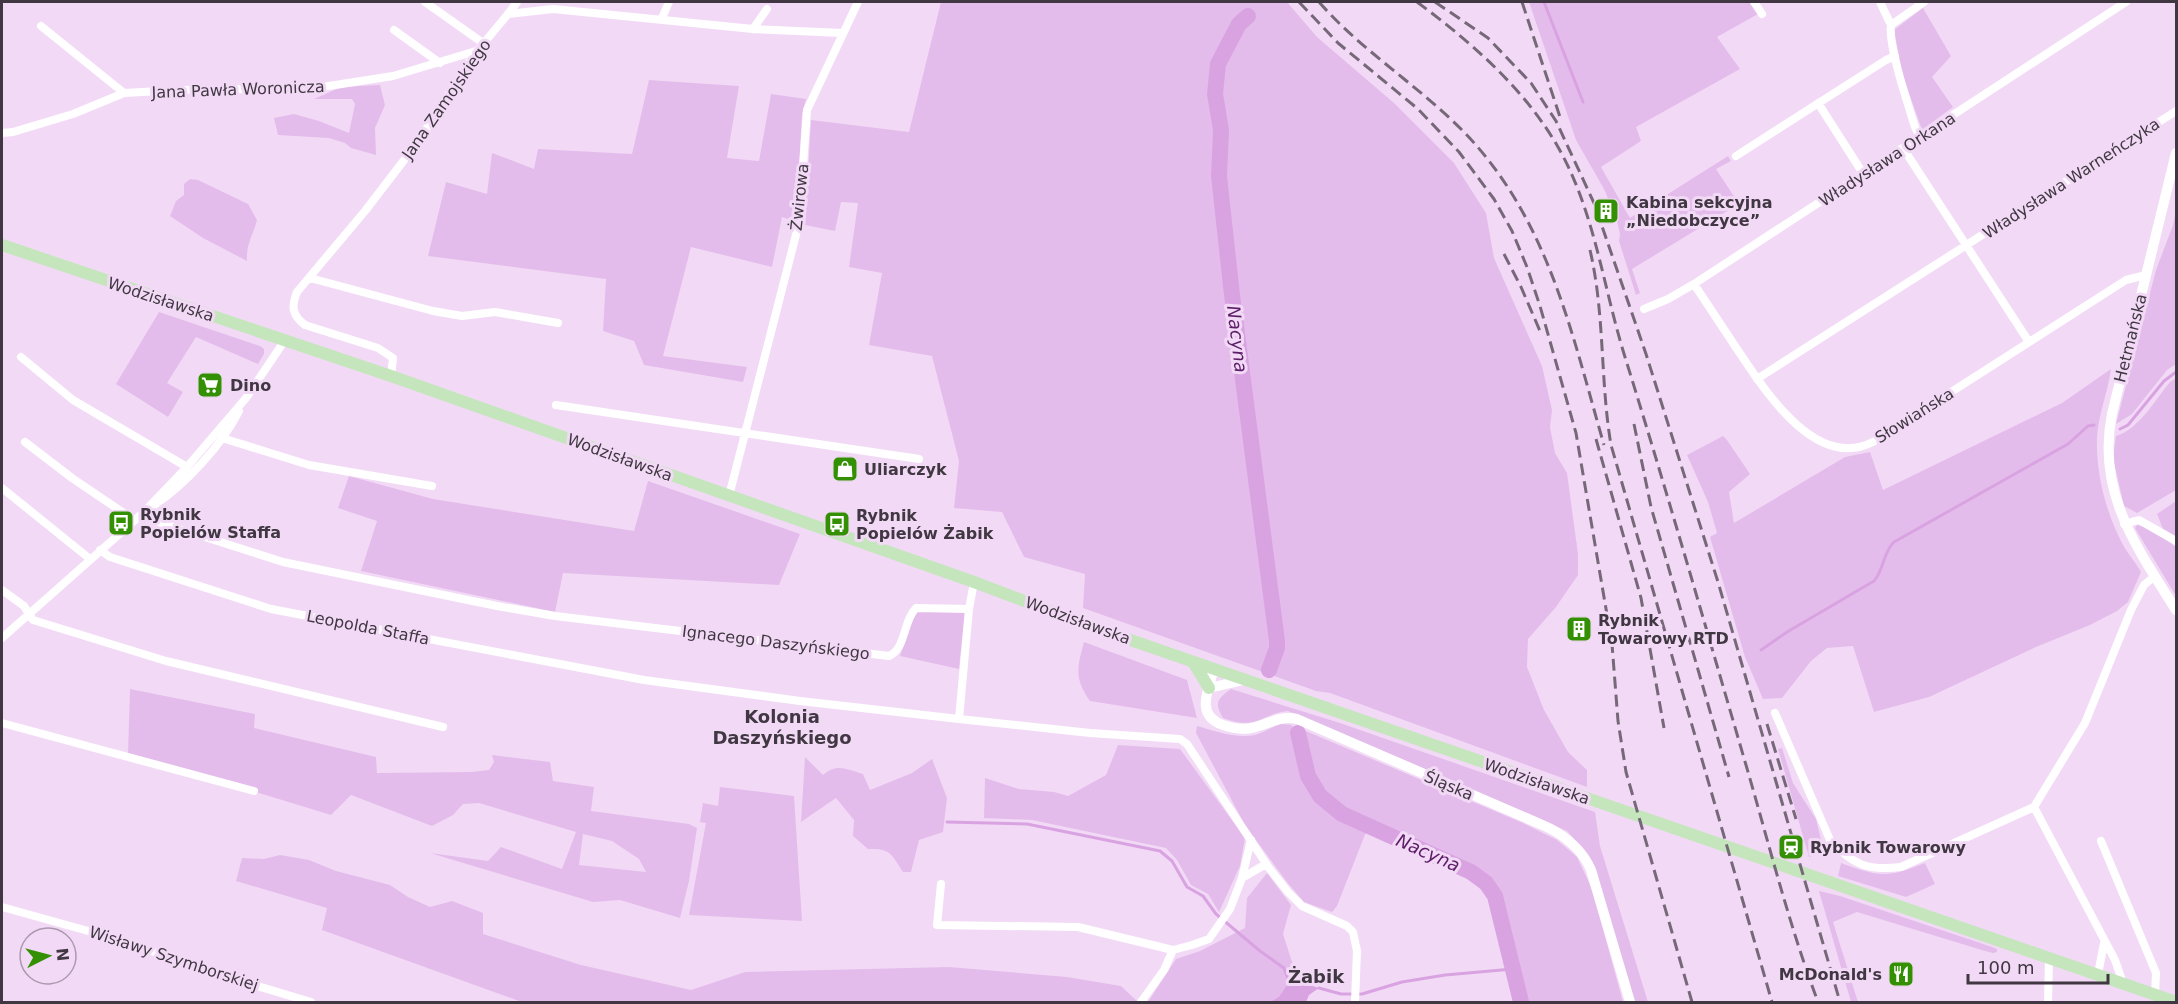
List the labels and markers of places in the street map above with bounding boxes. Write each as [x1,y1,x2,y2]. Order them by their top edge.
place label: Kabina sekcyjna „Niedobczyce” [1626,193,1773,230]
building icon: Kabina sekcyjna „Niedobczyce” [1591,196,1621,226]
supermarket icon: Dino [195,370,225,400]
place label: Dino [230,376,271,395]
shop icon: Uliarczyk [830,454,860,484]
place label: Uliarczyk [864,460,947,479]
place label: Rybnik Popielów Staffa [140,505,281,542]
place label: Rybnik Popielów Żabik [856,506,994,543]
bus stop icon: Rybnik Popielów Staffa [106,508,136,538]
bus stop icon: Rybnik Popielów Żabik [822,509,852,539]
place label: Rybnik Towarowy RTD [1598,611,1729,648]
building icon: Rybnik Towarowy RTD [1564,614,1594,644]
station icon: Rybnik Towarowy [1776,832,1806,862]
place label: Rybnik Towarowy [1810,838,1967,857]
restaurant icon: McDonald's [1886,959,1916,989]
place label: McDonald's [1779,965,1882,984]

